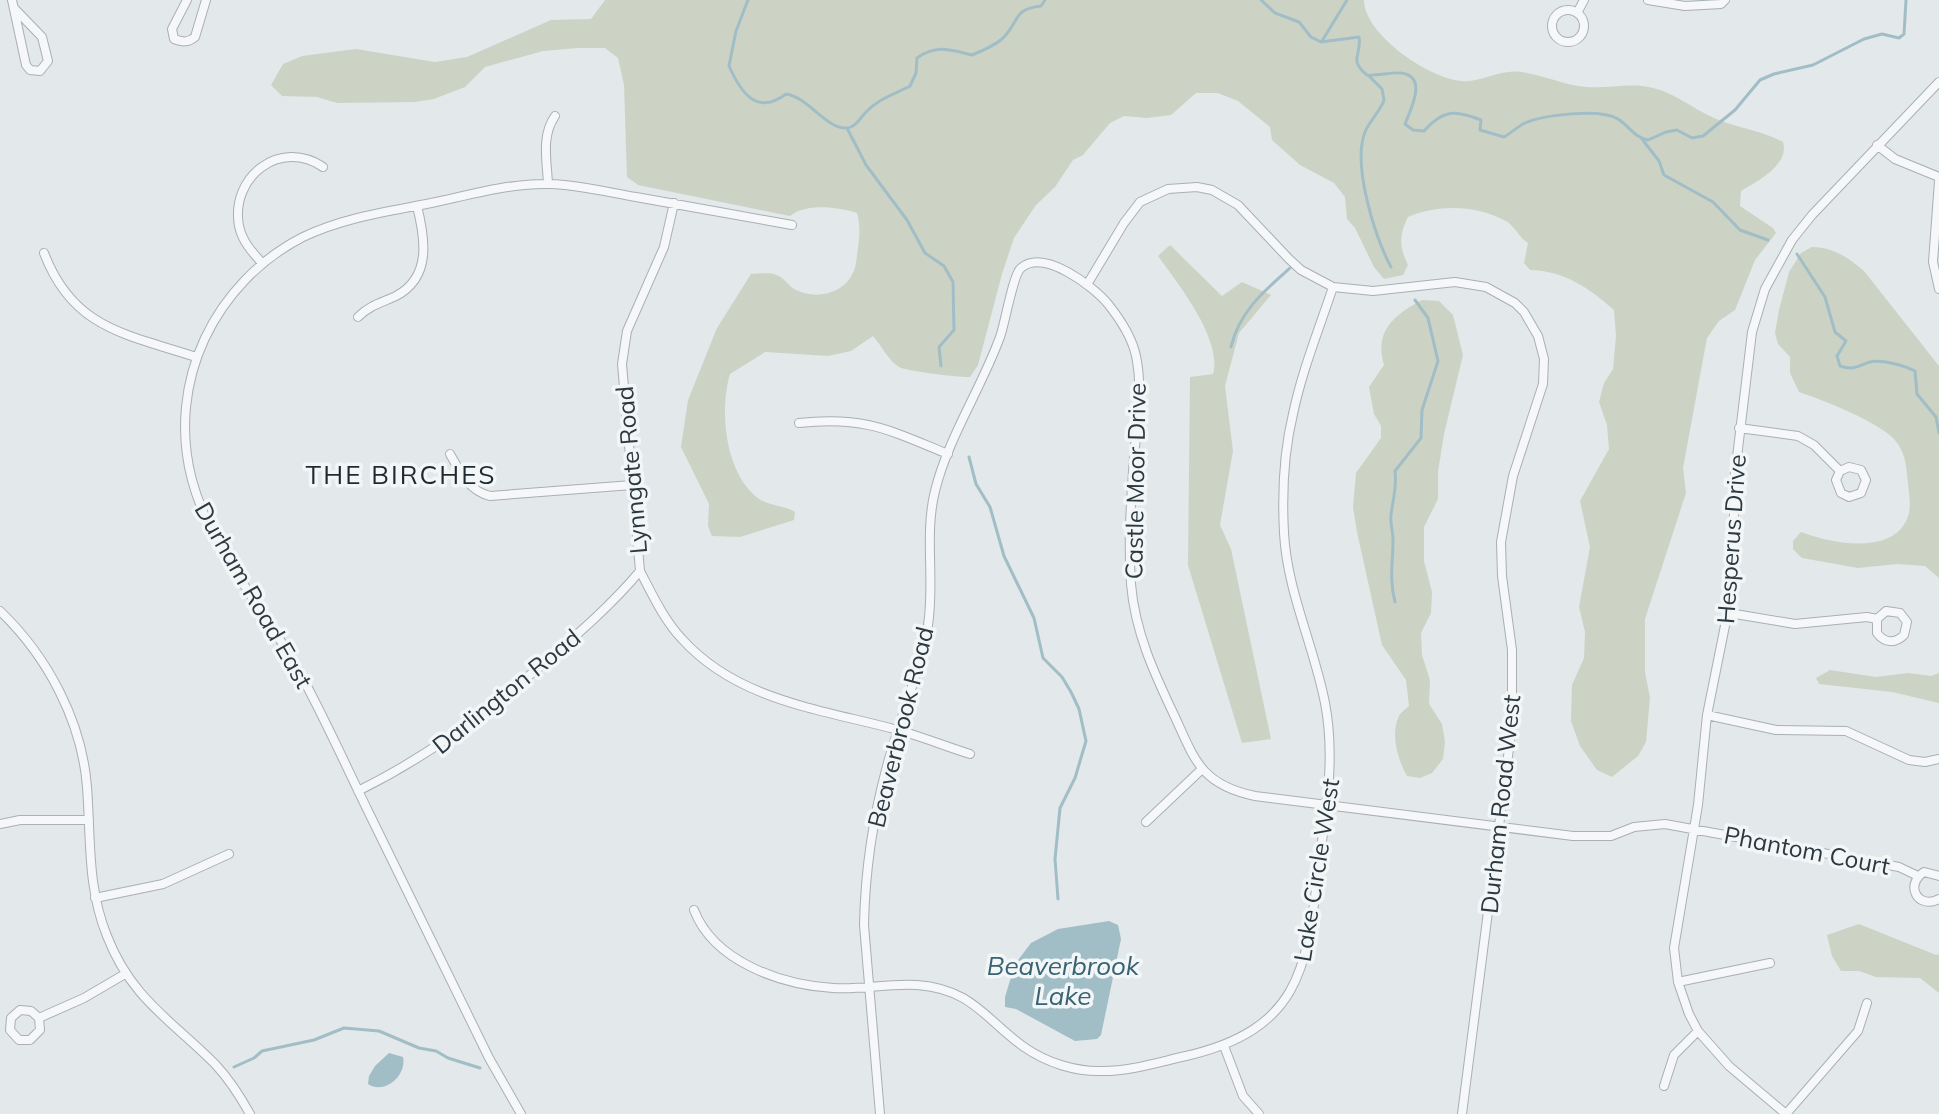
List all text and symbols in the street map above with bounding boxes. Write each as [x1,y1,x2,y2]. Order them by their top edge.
street label: Castle Moor Drive [1118,382,1152,580]
street label: Lynngate Road [609,385,653,555]
street label: Hesperus Drive [1710,453,1752,625]
district label: THE BIRCHES [306,458,496,491]
street label: Durham Road East [189,497,319,693]
street label: Darlington Road [426,622,586,760]
street label: Beaverbrook Road [861,624,939,830]
street label: Durham Road West [1474,693,1526,915]
street label: Lake Circle West [1287,776,1345,964]
street label: Phantom Court [1722,819,1892,881]
water label: Beaverbrook Lake [987,949,1140,1012]

